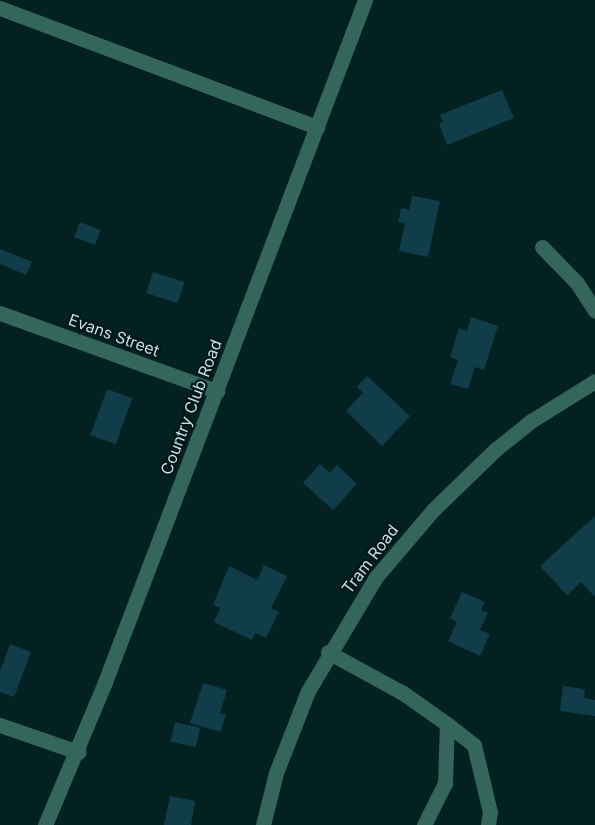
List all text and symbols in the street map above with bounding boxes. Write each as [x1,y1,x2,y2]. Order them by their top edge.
street label: Evans Street [66,310,162,360]
street label: Country Club Road [156,337,226,477]
street label: Tram Road [338,521,402,597]

